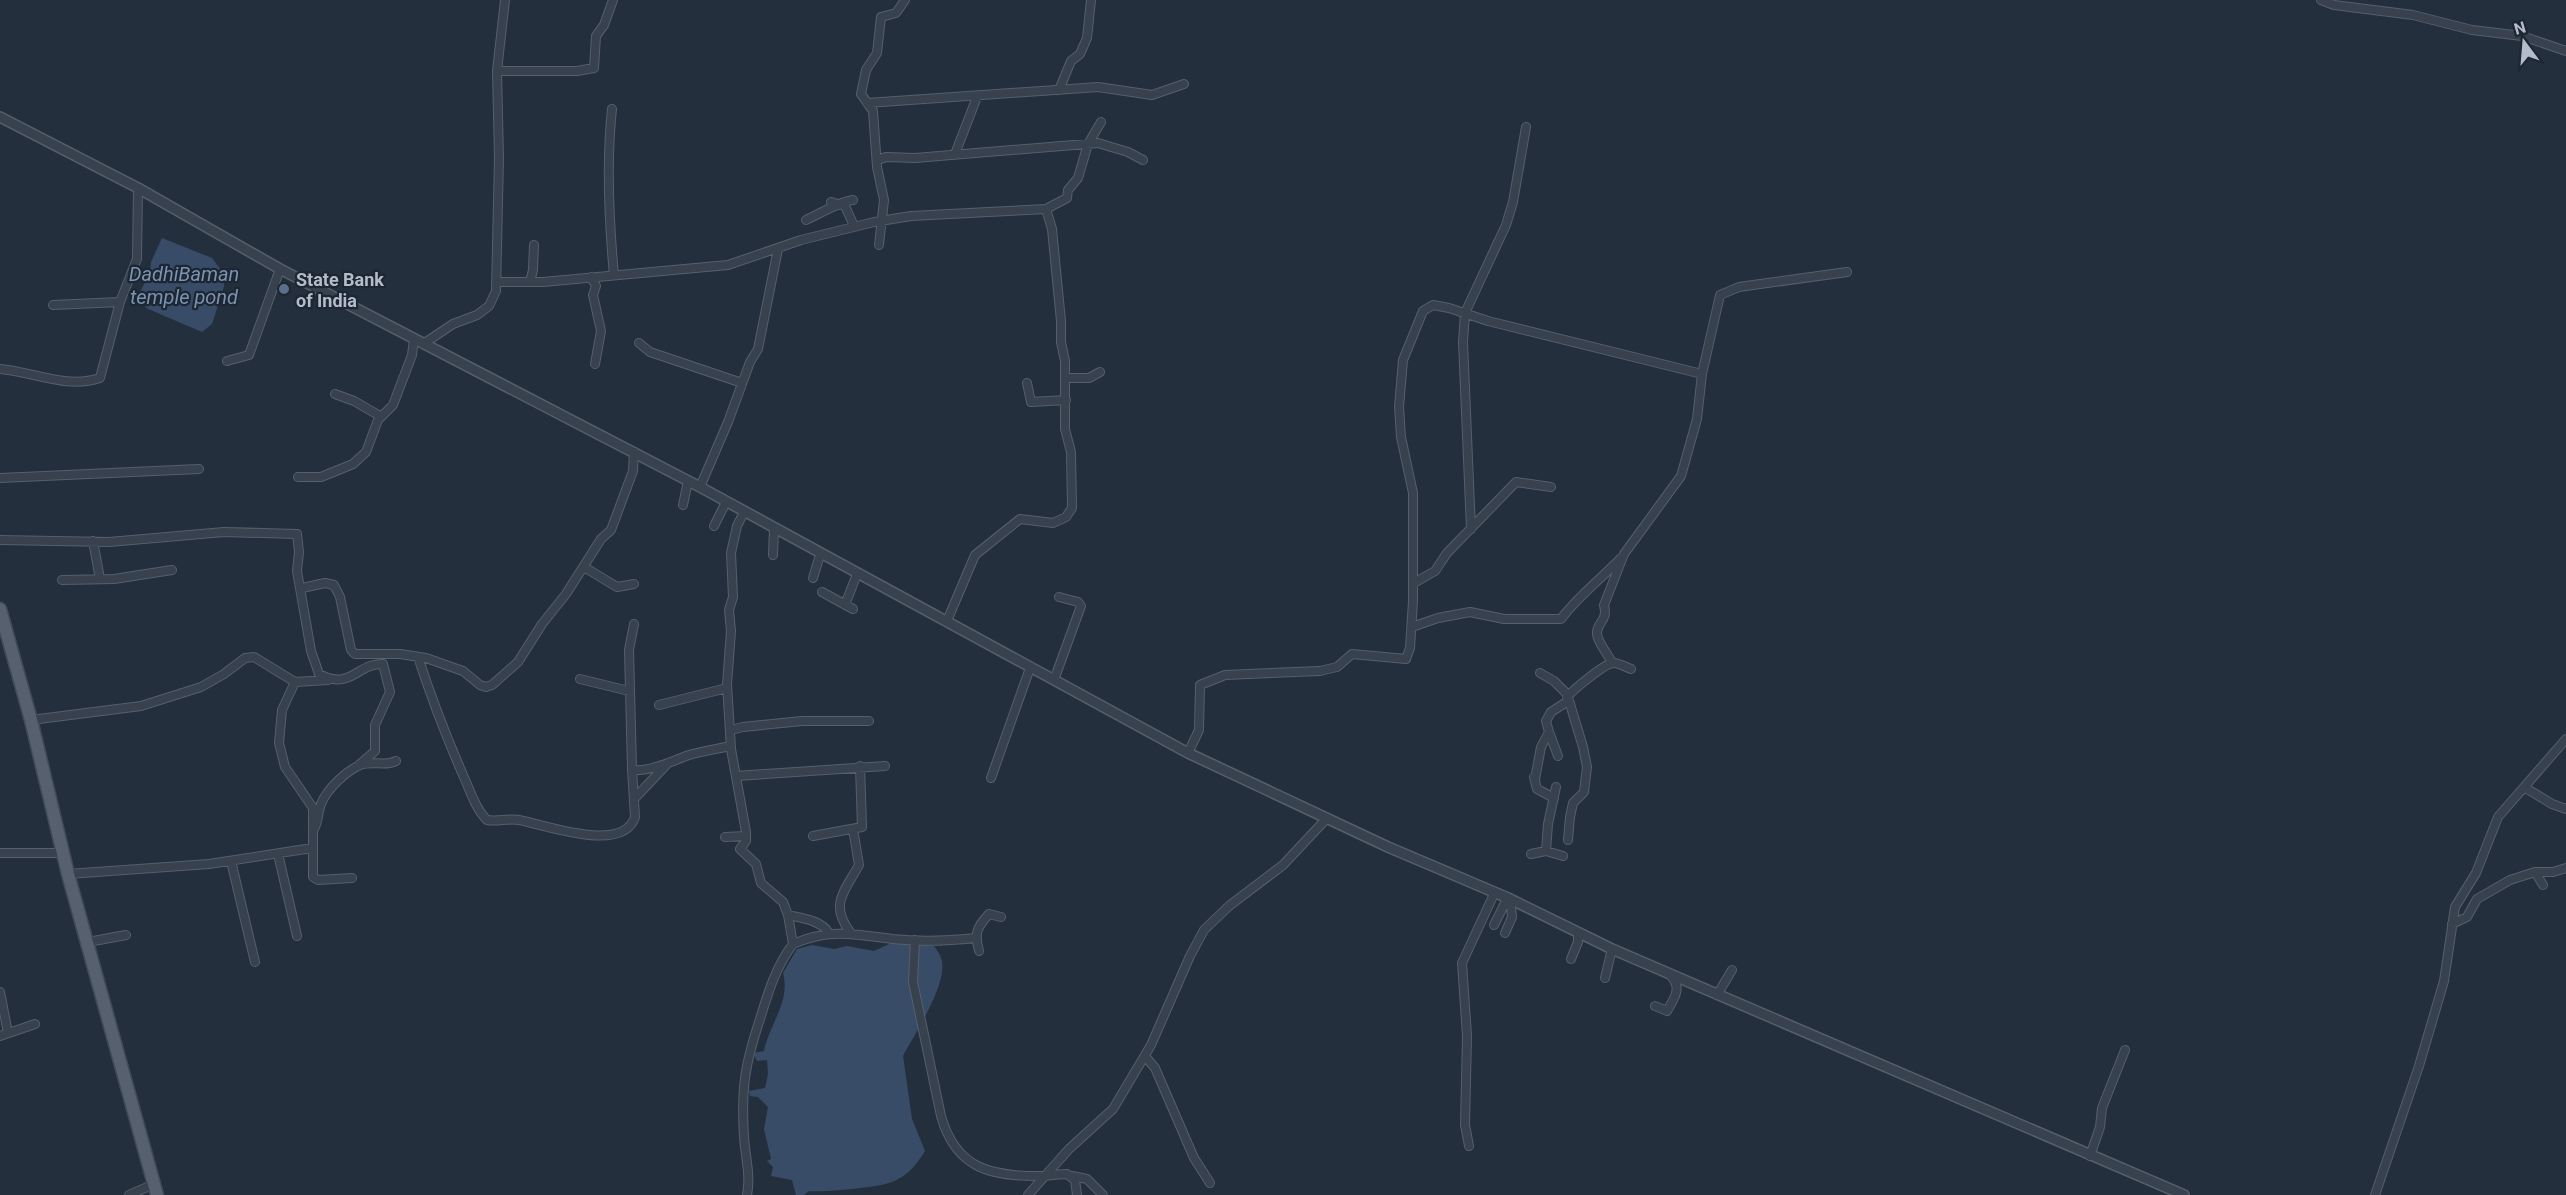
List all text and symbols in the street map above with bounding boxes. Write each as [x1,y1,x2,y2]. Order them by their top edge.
north arrow [2494,12,2554,72]
text: N [2512,17,2528,39]
water label: DadhiBaman temple pond [129,262,239,309]
place label: State Bank of India [296,269,384,311]
marker: State Bank of India [277,282,291,296]

